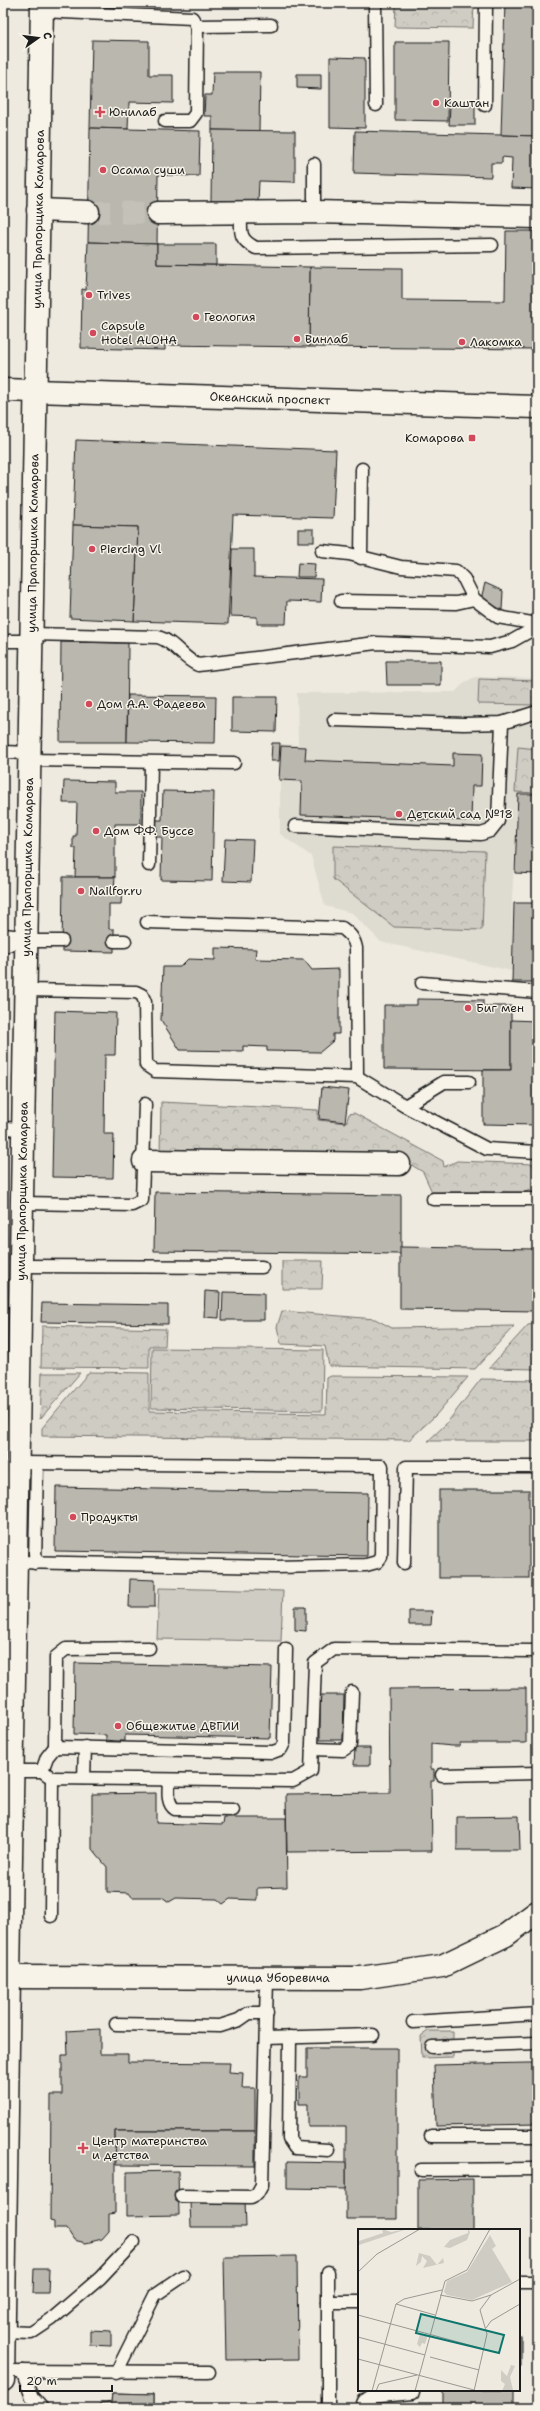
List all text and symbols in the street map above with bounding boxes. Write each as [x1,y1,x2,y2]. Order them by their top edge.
north arrow [18,18,58,58]
text: С [39,31,55,41]
place label: Каштан [444,95,489,111]
marker: Каштан [431,98,441,108]
place label: Юнилаб [109,104,157,120]
marker: Юнилаб [94,106,106,118]
street label: улица Прапорщика Комарова [29,129,48,309]
place label: Осама суши [111,162,185,178]
marker: Осама суши [98,165,108,175]
place label: Trives [97,287,131,303]
marker: Trives [84,290,94,300]
place label: Геология [204,309,256,325]
marker: Геология [191,312,201,322]
place label: Capsule Hotel ALOHA [101,318,177,348]
marker: Capsule Hotel ALOHA [88,328,98,338]
place label: Винлаб [305,331,348,347]
marker: Винлаб [292,334,302,344]
place label: Лакомка [470,334,522,350]
marker: Лакомка [457,337,467,347]
street label: Океанский проспект [209,389,331,408]
place label: Комарова [405,430,465,446]
marker: Комарова [467,433,477,443]
street label: улица Прапорщика Комарова [23,453,42,633]
place label: Piercing Vl [100,541,161,557]
marker: Piercing Vl [87,544,97,554]
place label: Дом А.А. Фадеева [97,696,206,712]
marker: Дом А.А. Фадеева [84,699,94,709]
street label: улица Прапорщика Комарова [18,777,37,957]
place label: Детский сад №18 [407,806,513,822]
marker: Детский сад №18 [394,809,404,819]
place label: Дом Ф.Ф. Буссе [104,823,194,839]
marker: Дом Ф.Ф. Буссе [91,826,101,836]
place label: Nailfor.ru [89,883,142,899]
marker: Nailfor.ru [76,886,86,896]
place label: Биг мен [476,1000,524,1016]
marker: Биг мен [463,1003,473,1013]
street label: улица Прапорщика Комарова [13,1101,32,1281]
place label: Продукты [81,1509,138,1525]
marker: Продукты [68,1512,78,1522]
place label: Общежитие ДВГИИ [126,1718,239,1734]
marker: Общежитие ДВГИИ [113,1721,123,1731]
street label: улица Уборевича [226,1970,330,1986]
place label: Центр материнства и детства [92,2133,208,2163]
marker: Центр материнства и детства [77,2142,89,2154]
inset map [358,2229,520,2391]
scale bar [20,2367,112,2393]
text: 20 m [26,2373,57,2389]

